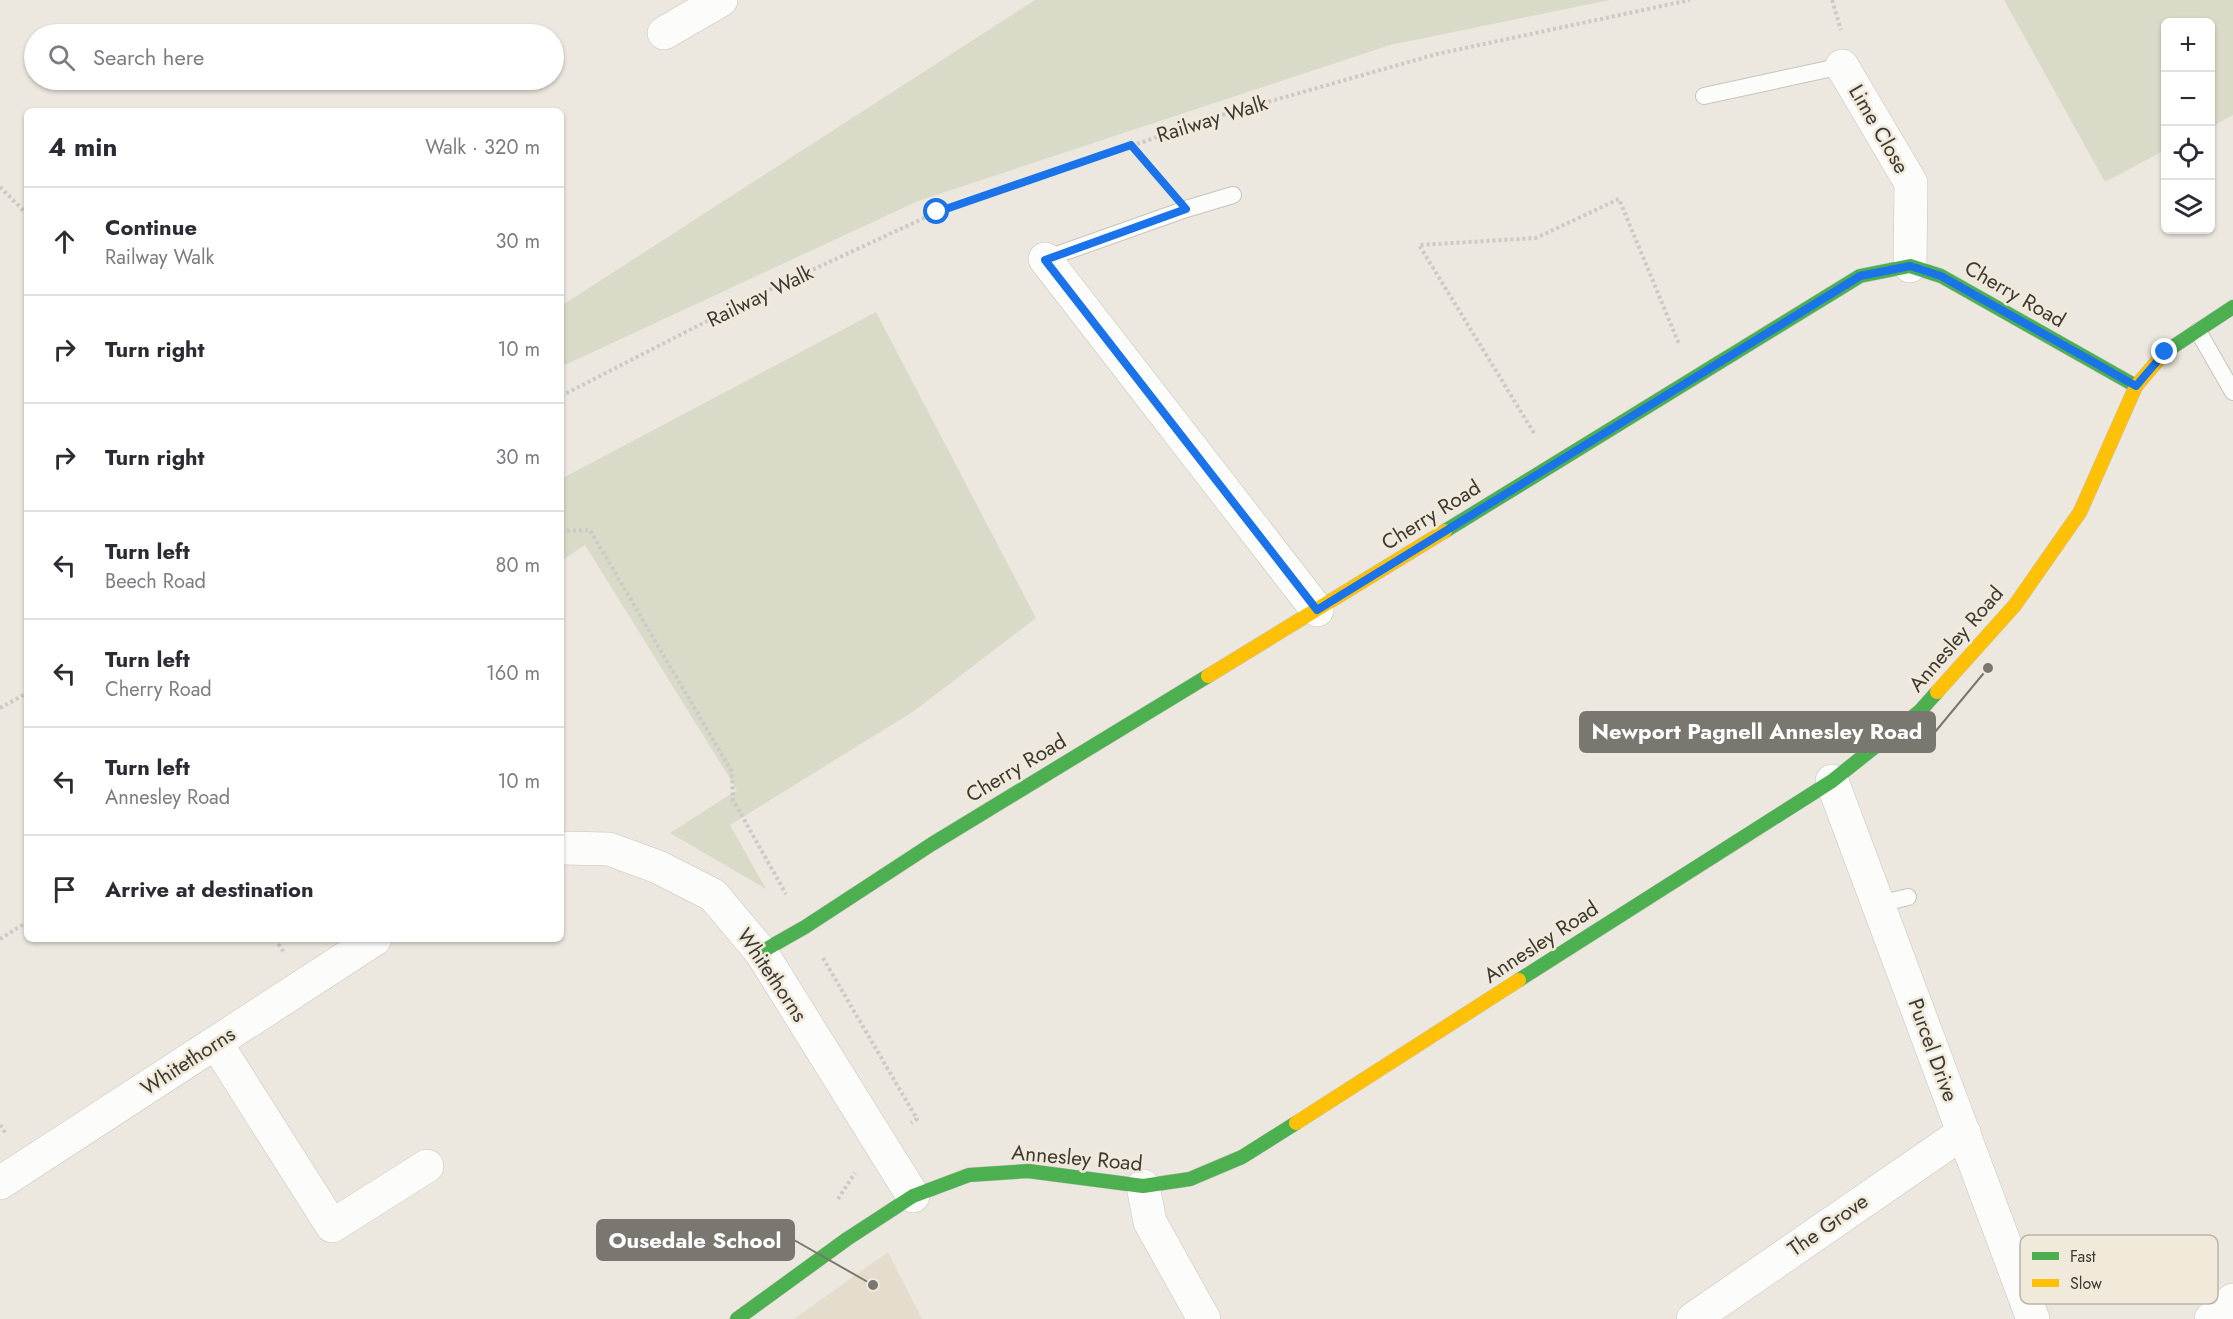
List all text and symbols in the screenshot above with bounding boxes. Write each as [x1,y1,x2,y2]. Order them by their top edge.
map controls [2161,18,2215,234]
button: + [2161,18,2215,72]
search box [24,24,564,90]
icon: search [45,41,78,74]
text: Search here [93,41,204,73]
button: − [2161,72,2215,126]
street label: Lime Close [1841,79,1917,179]
street label: Railway Walk [1153,88,1272,150]
button: locate [2161,126,2215,180]
text: 4 min [48,128,117,166]
text: Walk · 320 m [425,133,540,162]
button: layers [2161,180,2215,234]
route start [923,198,949,224]
text: Continue [105,211,197,243]
icon: ahead [48,225,81,258]
text: 30 m [495,227,540,256]
text: Railway Walk [105,243,214,272]
street label: Cherry Road [1959,253,2071,335]
street label: Railway Walk [702,257,819,335]
icon: right [48,333,81,366]
text: Turn right [105,333,205,365]
text: 10 m [497,335,540,364]
route end [2151,338,2177,364]
icon: right [48,441,81,474]
text: Turn right [105,441,205,473]
text: 30 m [495,443,540,472]
street label: Cherry Road [1376,473,1486,557]
text: Turn left [105,535,190,567]
icon: left [48,549,81,582]
text: 80 m [495,551,540,580]
text: Beech Road [105,567,206,596]
street label: Annesley Road [1902,580,2010,698]
text: Turn left [105,643,190,675]
icon: left [48,657,81,690]
text: 160 m [486,659,540,688]
text: Cherry Road [105,675,212,704]
callout: Newport Pagnell Annesley Road [1580,712,1935,752]
text: Newport Pagnell Annesley Road [1592,715,1922,747]
street label: Cherry Road [960,726,1072,810]
text: Turn left [105,751,190,783]
icon: left [48,765,81,798]
text: 10 m [497,767,540,796]
text: Annesley Road [105,783,230,812]
icon: arrive [48,873,81,906]
text: Arrive at destination [105,873,314,905]
street label: Annesley Road [1478,894,1604,990]
street label: Whitethorns [730,922,814,1028]
street label: Purcel Drive [1900,994,1966,1106]
street label: Whitethorns [135,1019,241,1103]
street label: Annesley Road [1010,1137,1144,1179]
street label: The Grove [1782,1186,1874,1264]
callout: Ousedale School [597,1220,794,1260]
text: Ousedale School [609,1224,781,1256]
legend [2020,1235,2218,1304]
text: Fast [2070,1245,2096,1268]
text: Slow [2070,1272,2102,1295]

